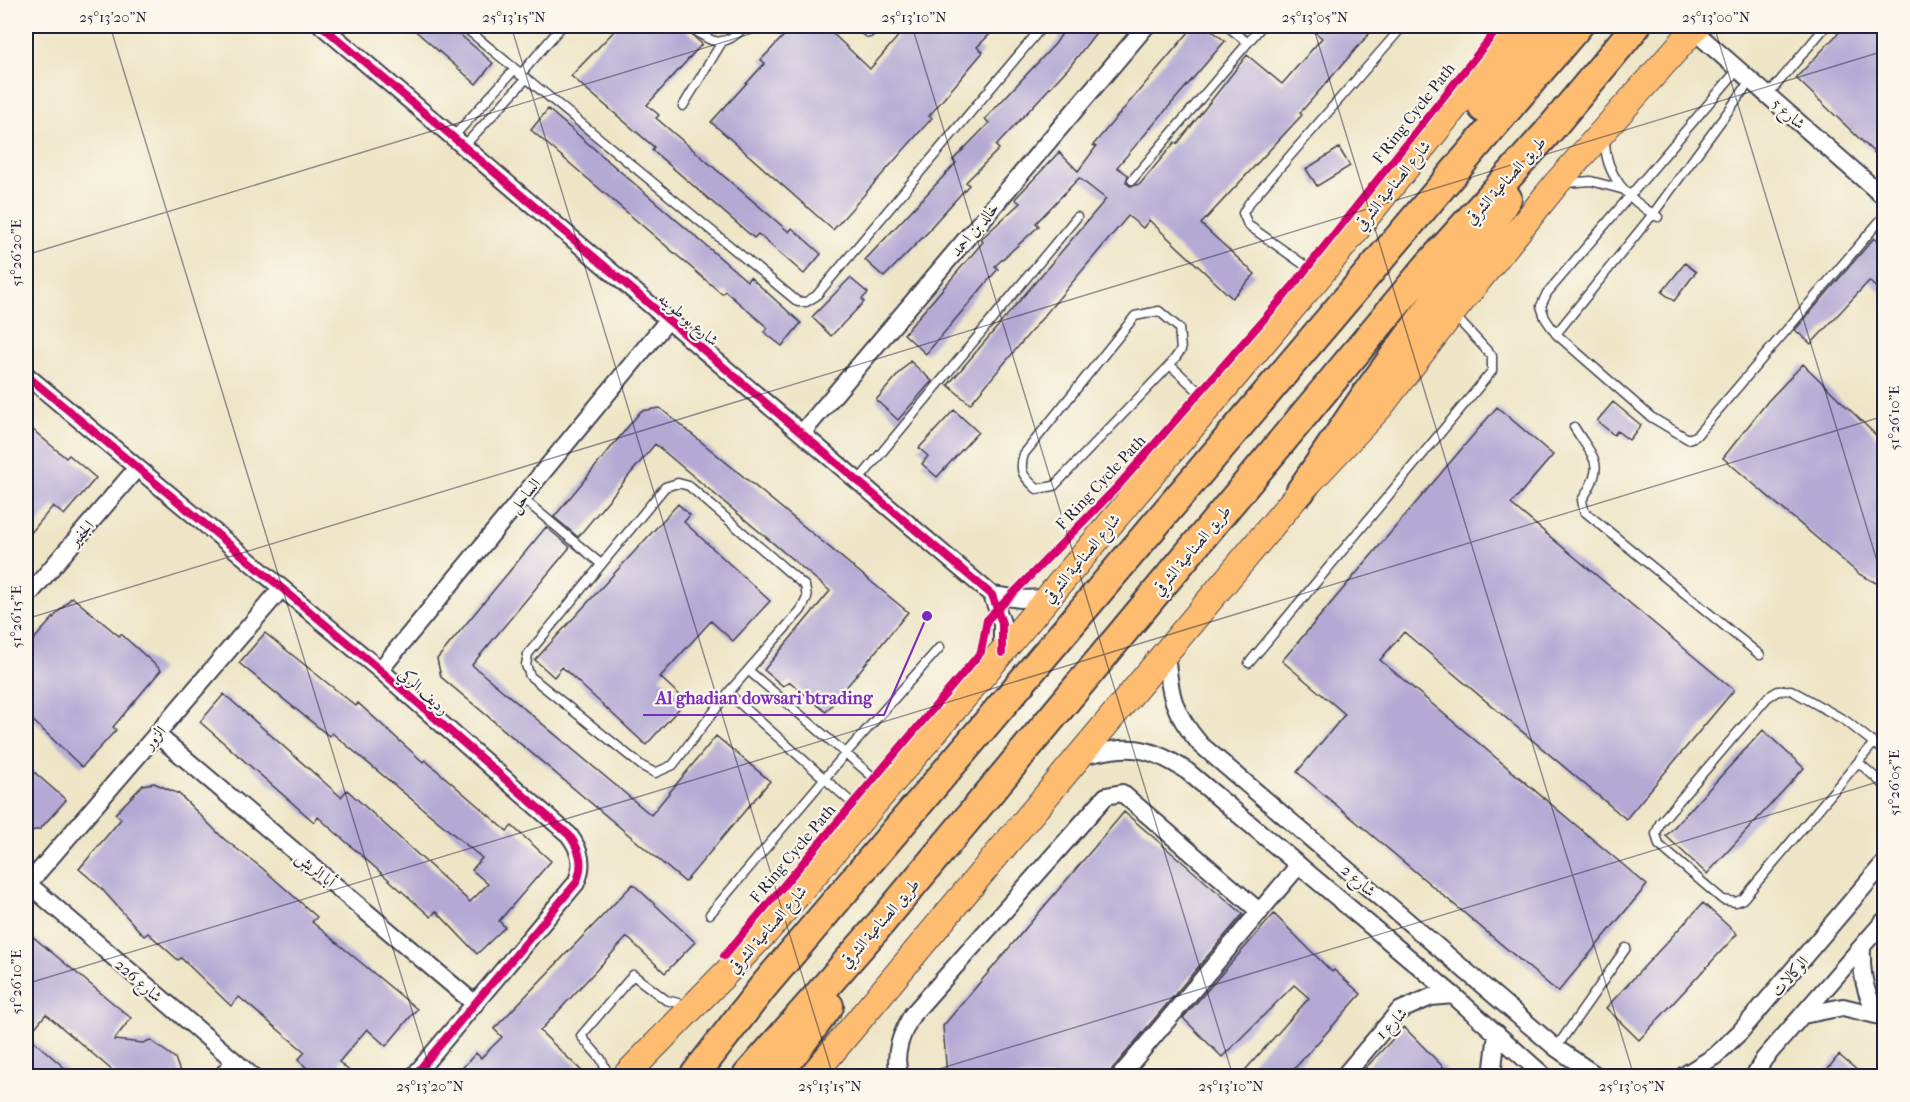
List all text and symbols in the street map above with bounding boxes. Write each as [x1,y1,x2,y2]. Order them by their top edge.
text: 25°13'20"N [79,8,147,26]
text: 25°13'15"N [482,8,546,26]
text: 25°13'10"N [881,8,947,26]
text: 25°13'05"N [1282,8,1349,26]
text: 25°13'00"N [1682,8,1751,26]
street label: F Ring Cycle Path [1368,59,1459,168]
street label: شارع 5 [1765,94,1809,136]
street label: طريق الصناعية الشرقي [1461,132,1552,230]
street label: شارع الصناعية الشرقي [1350,136,1438,237]
street label: خالد بن احمد [946,198,1003,261]
text: 51°26'20"E [7,219,25,287]
street label: شارع بو طوينه [652,289,723,353]
text: 51°26'10"E [1885,386,1903,450]
street label: F Ring Cycle Path [1052,431,1149,534]
street label: الساحل [505,474,546,518]
street label: طريق الصناعية الشرقي [1148,501,1237,601]
street label: شارع الصناعية الشرقي [1039,510,1127,609]
street label: الجفير [64,516,98,552]
text: 51°26'15"E [7,585,25,649]
street label: رديف الركي [392,663,454,721]
callout: Al ghadian dowsari btrading [643,679,884,715]
text: Al ghadian dowsari btrading [654,688,874,709]
street label: الزور [138,722,170,754]
text: 51°26'05"E [1885,750,1903,816]
street label: F Ring Cycle Path [746,800,839,906]
street label: أبا الريش [291,846,341,892]
street label: شارع 2 [1335,860,1380,904]
street label: طريق الصناعية الشرقي [836,875,925,974]
street label: شارع الصناعية الشرقي [724,881,814,980]
text: 51°26'10"E [7,950,25,1014]
street label: الوكالات [1767,952,1813,1001]
street label: شارع 226 [109,955,166,1009]
street label: شارع 1 [1372,1004,1414,1046]
text: 25°13'20"N [396,1077,464,1095]
text: 25°13'15"N [798,1077,862,1095]
text: 25°13'10"N [1198,1077,1264,1095]
text: 25°13'05"N [1599,1077,1666,1095]

